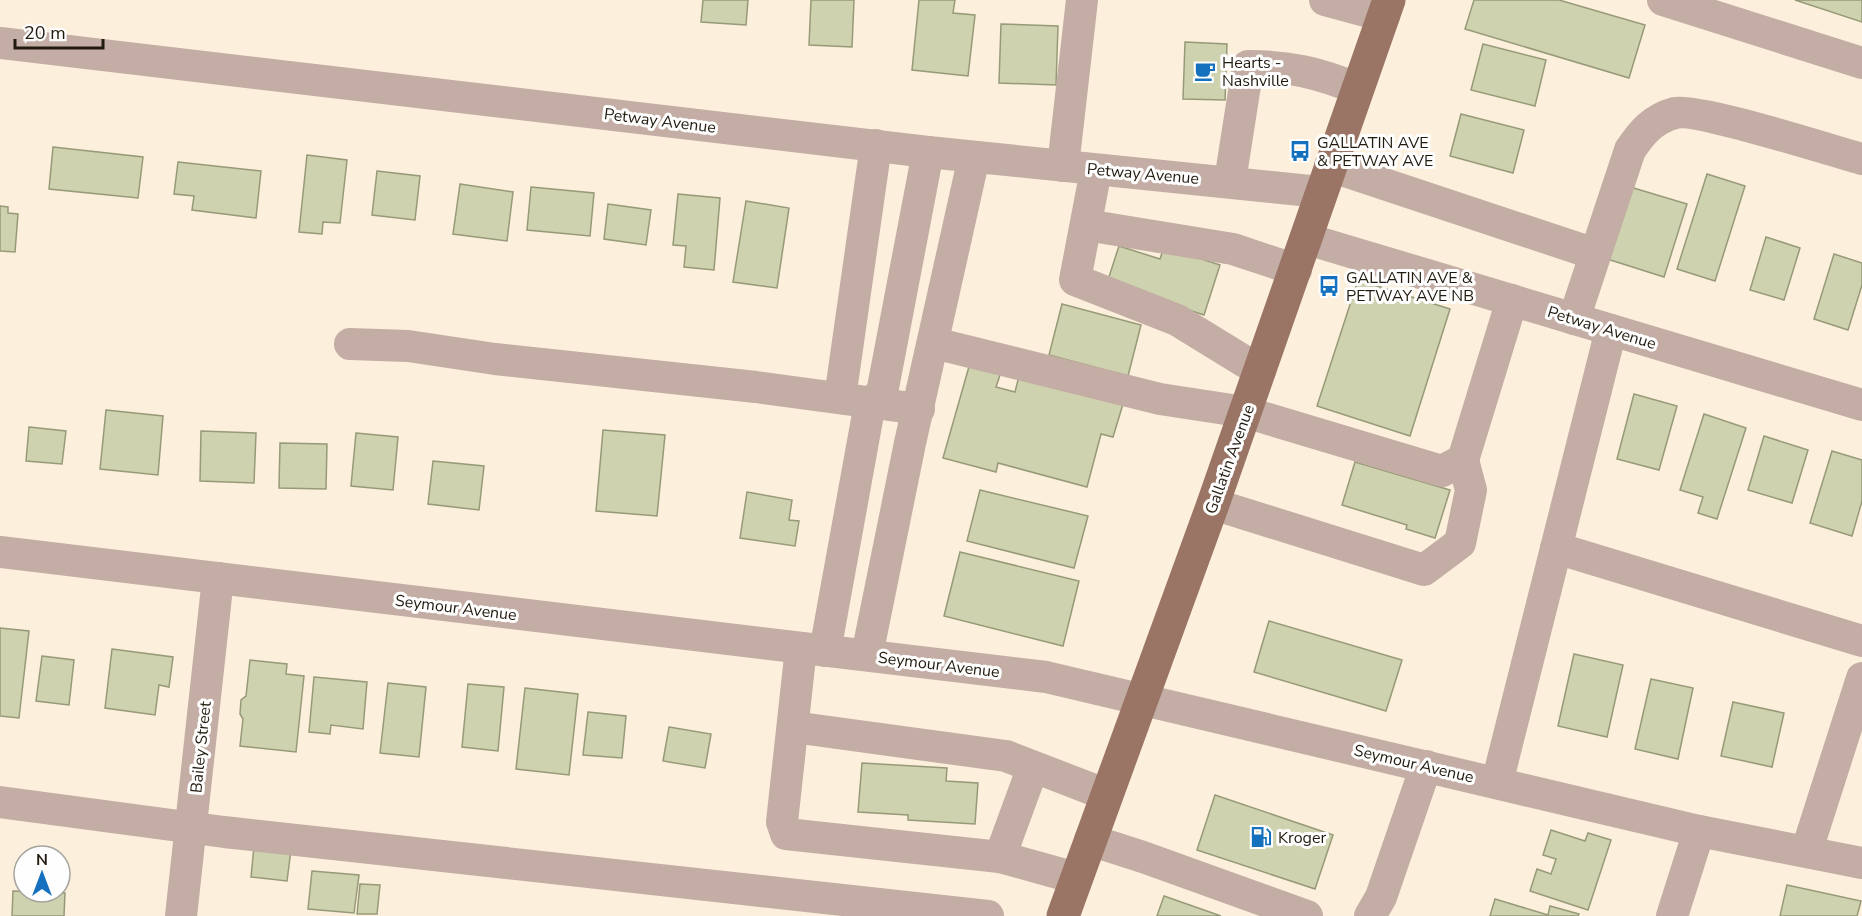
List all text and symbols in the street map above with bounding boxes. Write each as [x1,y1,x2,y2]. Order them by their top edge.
scale bar [15,12,104,50]
text: 20 m [24,21,66,45]
place label: Hearts - Nashville [1222,52,1289,92]
cafe icon: Hearts - Nashville [1193,59,1217,83]
street label: Petway Avenue [603,103,717,139]
place label: GALLATIN AVE & PETWAY AVE [1317,132,1433,172]
bus stop icon: GALLATIN AVE & PETWAY AVE [1288,139,1312,163]
street label: Petway Avenue [1086,158,1200,190]
place label: GALLATIN AVE & PETWAY AVE NB [1346,267,1474,307]
bus stop icon: GALLATIN AVE & PETWAY AVE NB [1317,274,1341,298]
street label: Petway Avenue [1545,301,1659,355]
street label: Gallatin Avenue [1200,402,1260,517]
street label: Seymour Avenue [394,590,518,626]
street label: Seymour Avenue [877,647,1001,683]
street label: Bailey Street [185,700,217,794]
street label: Seymour Avenue [1352,739,1476,788]
fuel station icon: Kroger [1249,825,1273,849]
place label: Kroger [1278,827,1326,849]
north arrow [12,844,72,904]
text: N [36,849,48,871]

